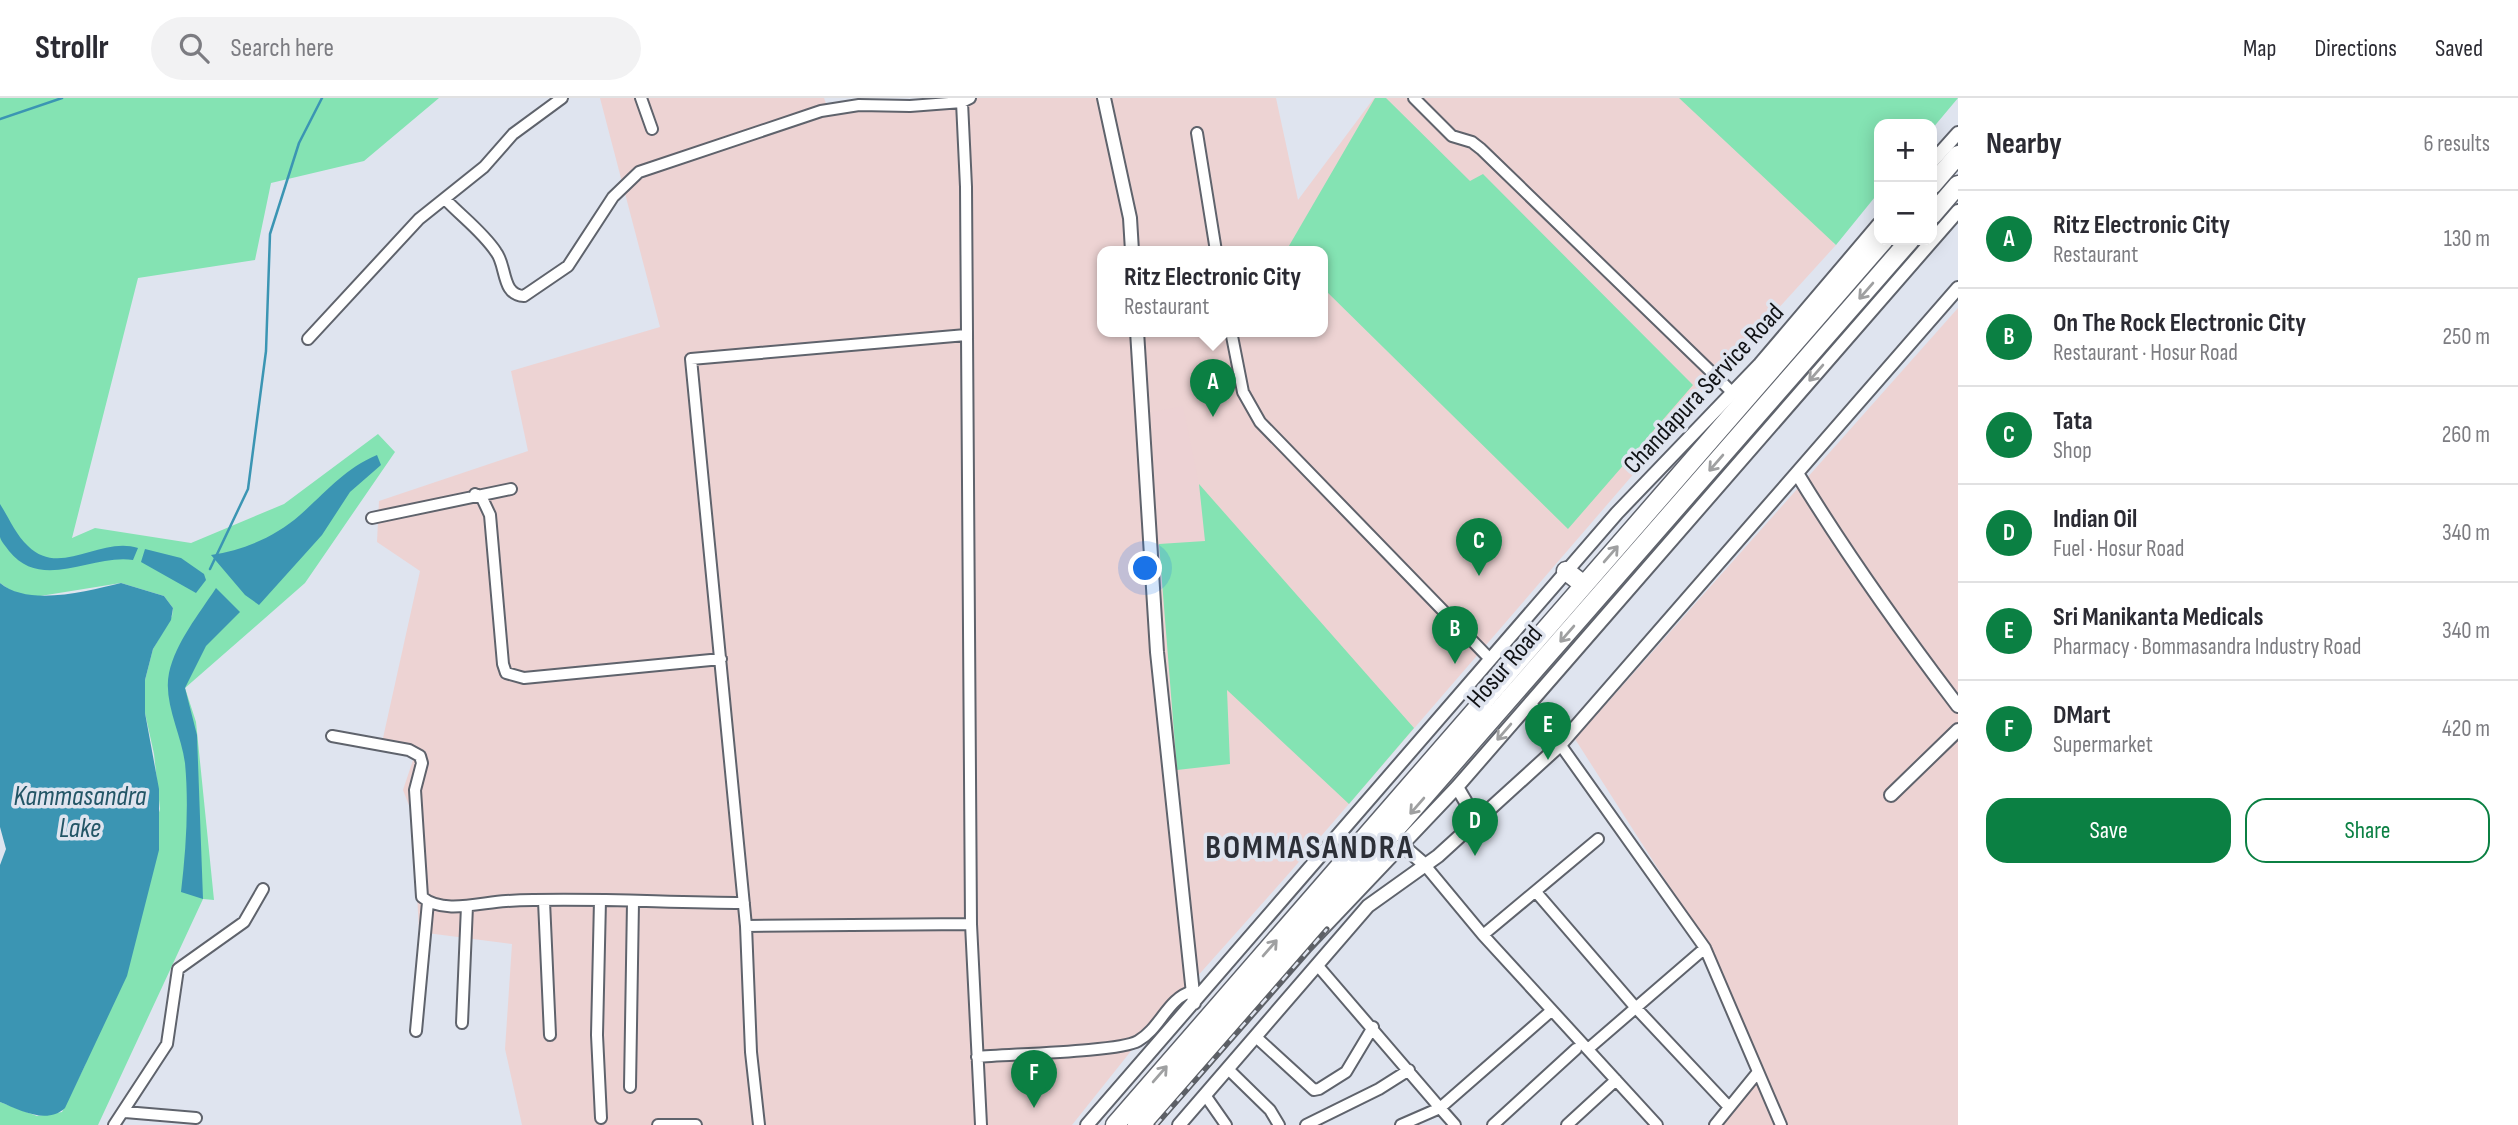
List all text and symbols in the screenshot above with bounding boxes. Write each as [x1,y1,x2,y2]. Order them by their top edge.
search box [151,17,641,80]
text: Strollr [35,28,109,68]
icon: search [175,29,213,67]
text: Search here [231,33,334,64]
text: Map [2243,34,2276,63]
text: Directions [2314,34,2397,63]
text: Saved [2435,34,2483,63]
map controls [1874,119,1937,245]
button: + [1874,119,1937,182]
text: Nearby [1986,126,2062,162]
text: 6 results [2424,130,2490,158]
button: − [1874,182,1937,245]
text: Ritz Electronic City [2053,210,2230,241]
text: A [2004,225,2014,253]
text: 130 m [2444,225,2490,253]
text: Restaurant [2053,241,2138,269]
popup [1097,246,1328,337]
text: Ritz Electronic City [1124,262,1301,293]
one-way arrow [1858,282,1874,300]
text: Restaurant [1124,293,1209,321]
street label: Chandapura Service Road [1617,298,1791,480]
text: On The Rock Electronic City [2053,308,2306,339]
text: B [2004,323,2014,351]
text: 250 m [2443,323,2490,351]
text: Restaurant · Hosur Road [2053,339,2238,367]
pin: A [1190,359,1236,417]
one-way arrow [1808,364,1824,382]
text: Tata [2053,406,2093,437]
text: C [2003,421,2015,449]
text: 260 m [2442,421,2490,449]
text: Shop [2053,437,2092,465]
one-way arrow [1708,454,1724,472]
text: Indian Oil [2053,504,2137,535]
pin: C [1456,518,1502,576]
text: D [2003,519,2015,547]
text: 340 m [2442,519,2490,547]
text: Fuel · Hosur Road [2053,535,2184,563]
one-way arrow [1603,545,1619,563]
your location [1128,551,1162,585]
text: Sri Manikanta Medicals [2053,602,2263,633]
pin: B [1432,606,1478,664]
text: E [2004,617,2014,645]
text: 340 m [2442,617,2490,645]
street label: Hosur Road [1461,619,1549,715]
one-way arrow [1559,625,1575,643]
text: Pharmacy · Bommasandra Industry Road [2053,633,2361,661]
text: DMart [2053,700,2111,731]
pin: E [1525,702,1571,760]
text: F [2004,715,2014,743]
text: 420 m [2442,715,2490,743]
one-way arrow [1496,723,1512,741]
text: Supermarket [2053,731,2153,759]
water label: Kammasandra Lake [14,780,147,845]
one-way arrow [1409,797,1425,815]
pin: D [1452,798,1498,856]
button: Save [1986,798,2231,863]
button: Share [2245,798,2490,863]
district label: BOMMASANDRA [1205,828,1415,868]
one-way arrow [1262,939,1278,957]
pin: F [1011,1050,1057,1108]
one-way arrow [1152,1065,1168,1083]

